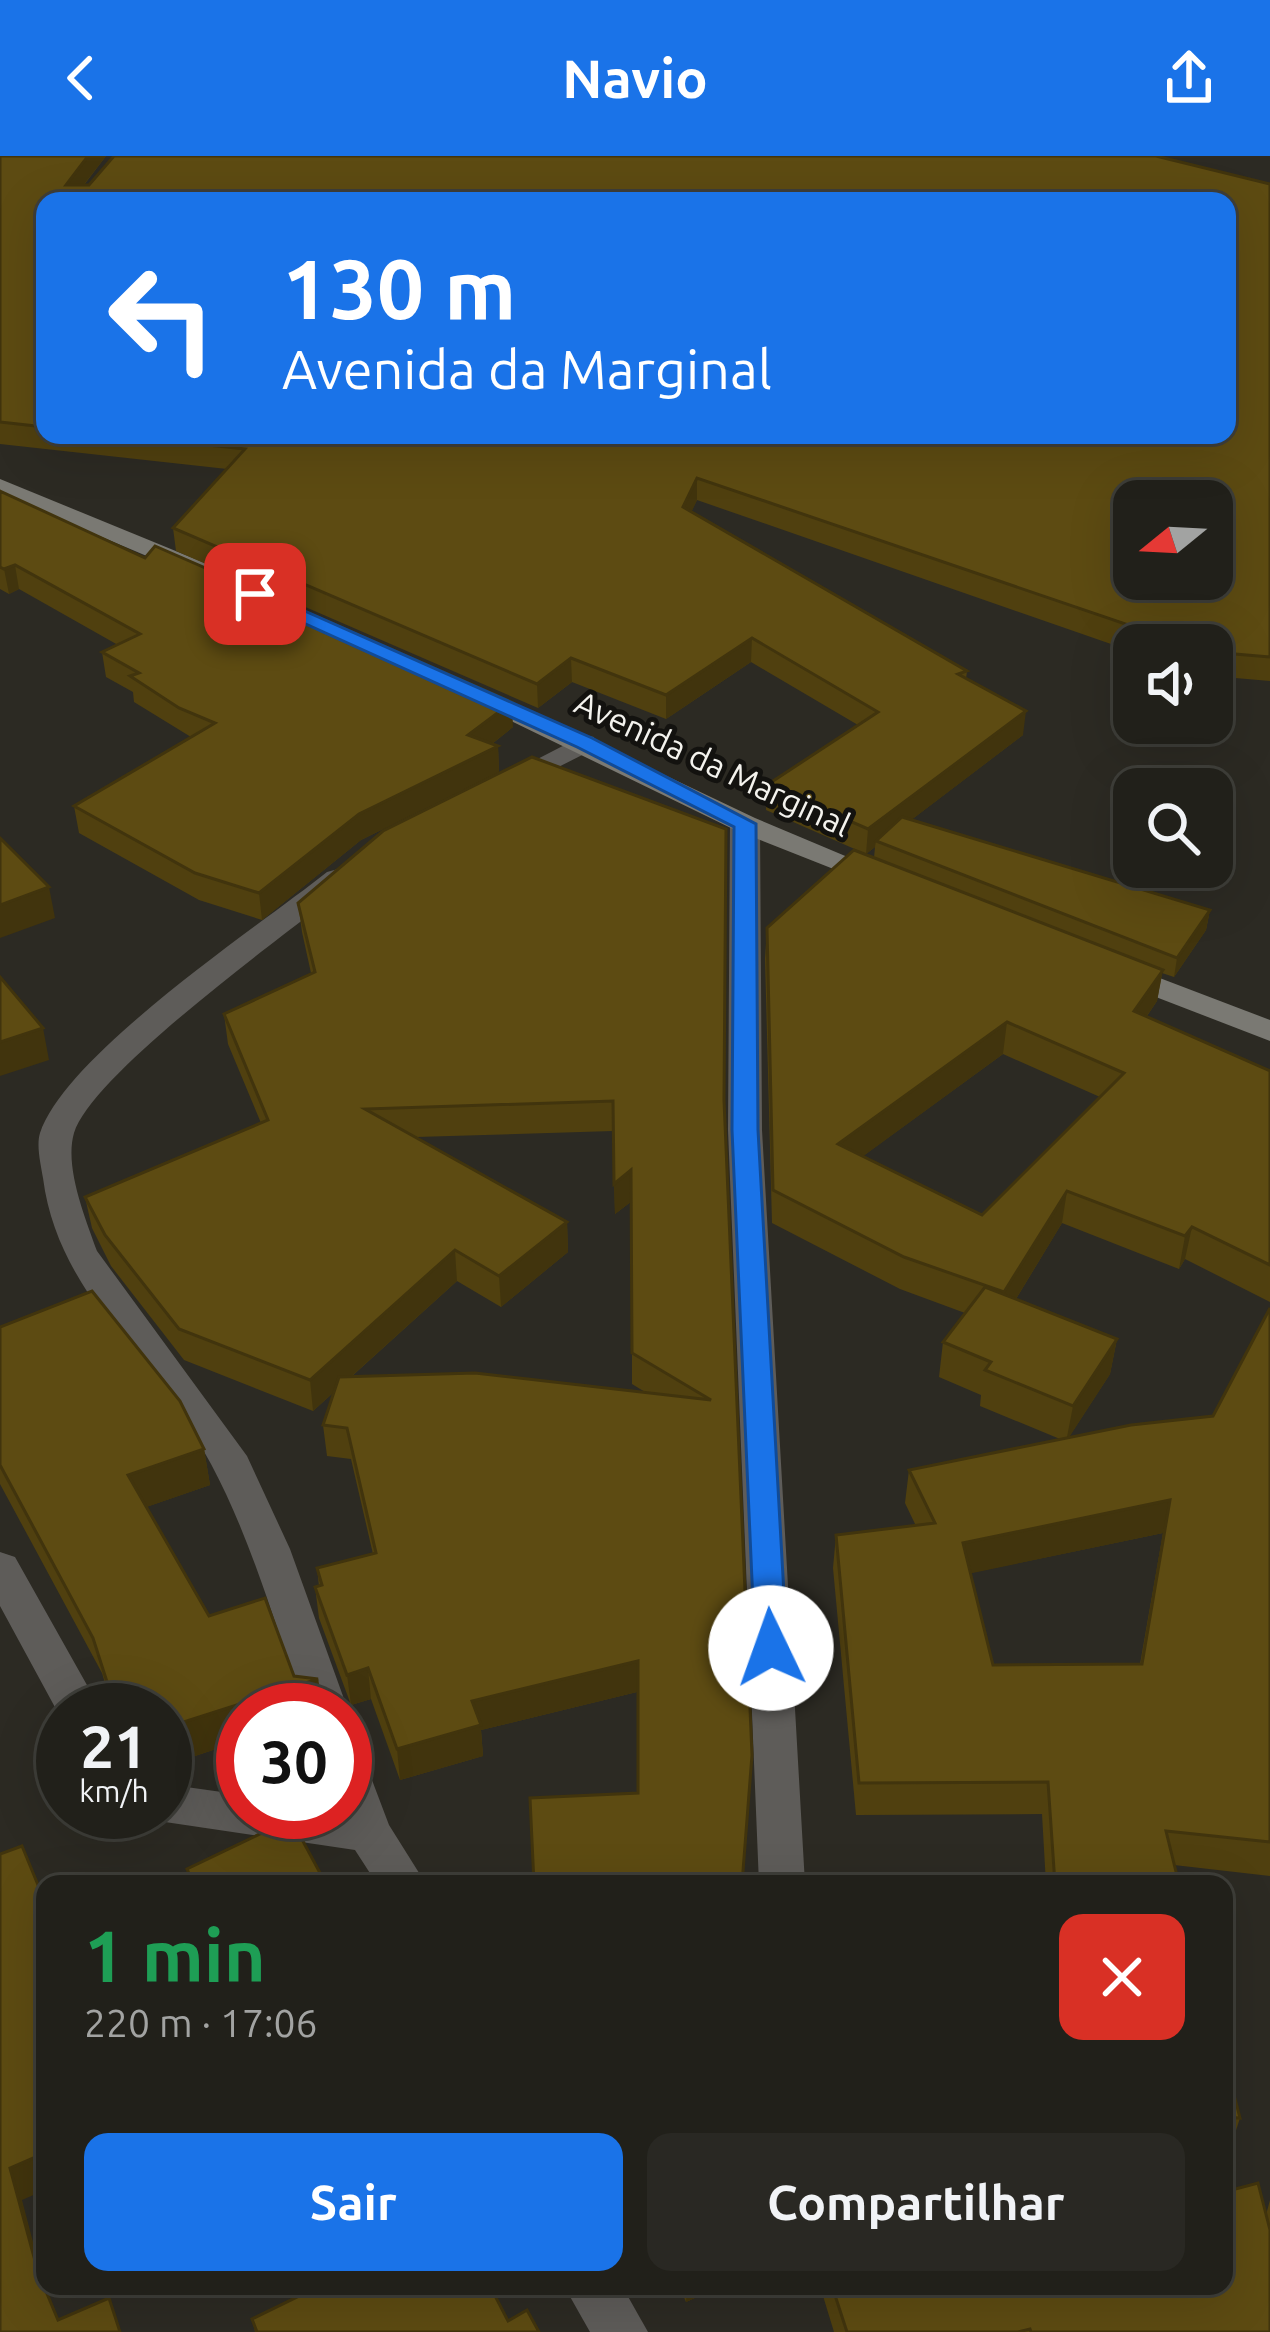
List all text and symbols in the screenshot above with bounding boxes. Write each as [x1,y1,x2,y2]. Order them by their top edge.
icon: back [48,45,114,111]
icon: share [1156,45,1222,111]
text: Navio [562,48,708,108]
icon: left [84,240,240,396]
text: 130 m [282,241,516,335]
text: Avenida da Marginal [282,339,772,399]
north arrow [1113,480,1233,600]
map controls [1113,480,1233,888]
pin [204,543,306,645]
icon: arrive [222,561,288,627]
button: sound [1113,624,1233,744]
street label: Avenida da Marginal [570,683,856,843]
button: search [1113,768,1233,888]
position arrow [708,1585,834,1711]
speed limit sign: 30 [216,1683,372,1839]
text: 21 [80,1712,148,1779]
text: km/h [79,1774,149,1808]
button: close [1059,1914,1185,2040]
text: 1 min [84,1915,266,1996]
text: 220 m · 17:06 [84,2001,318,2044]
button: Sair [84,2133,623,2271]
button: Compartilhar [647,2133,1185,2271]

